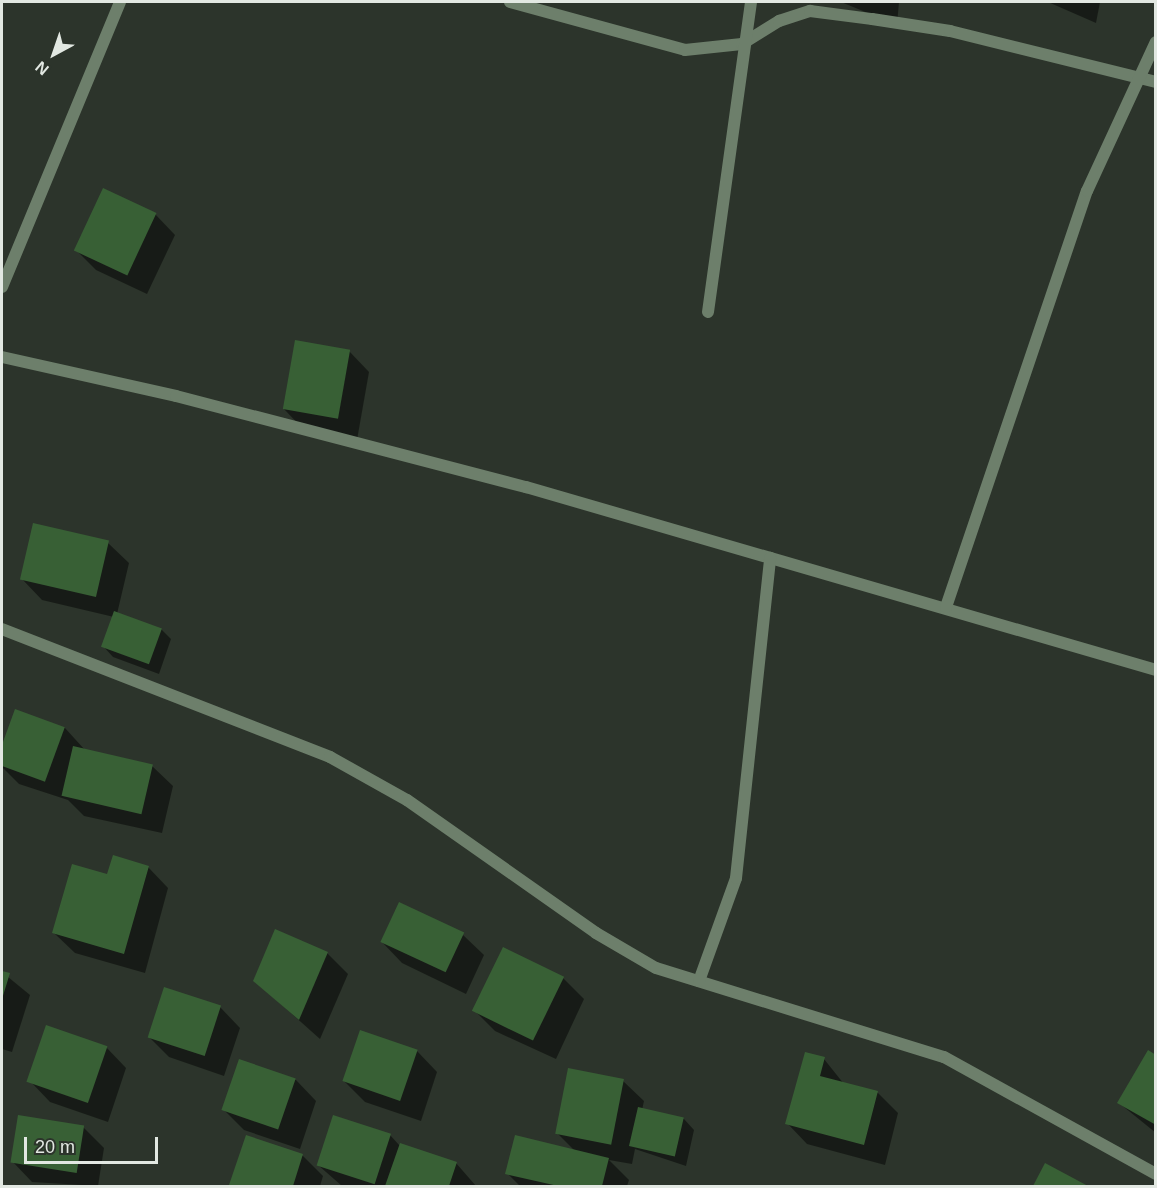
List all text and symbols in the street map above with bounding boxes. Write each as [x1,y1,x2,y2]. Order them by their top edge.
north arrow [24,24,84,84]
text: N [32,58,52,78]
scale bar [27,1125,160,1163]
text: 20 m [35,1137,75,1157]

